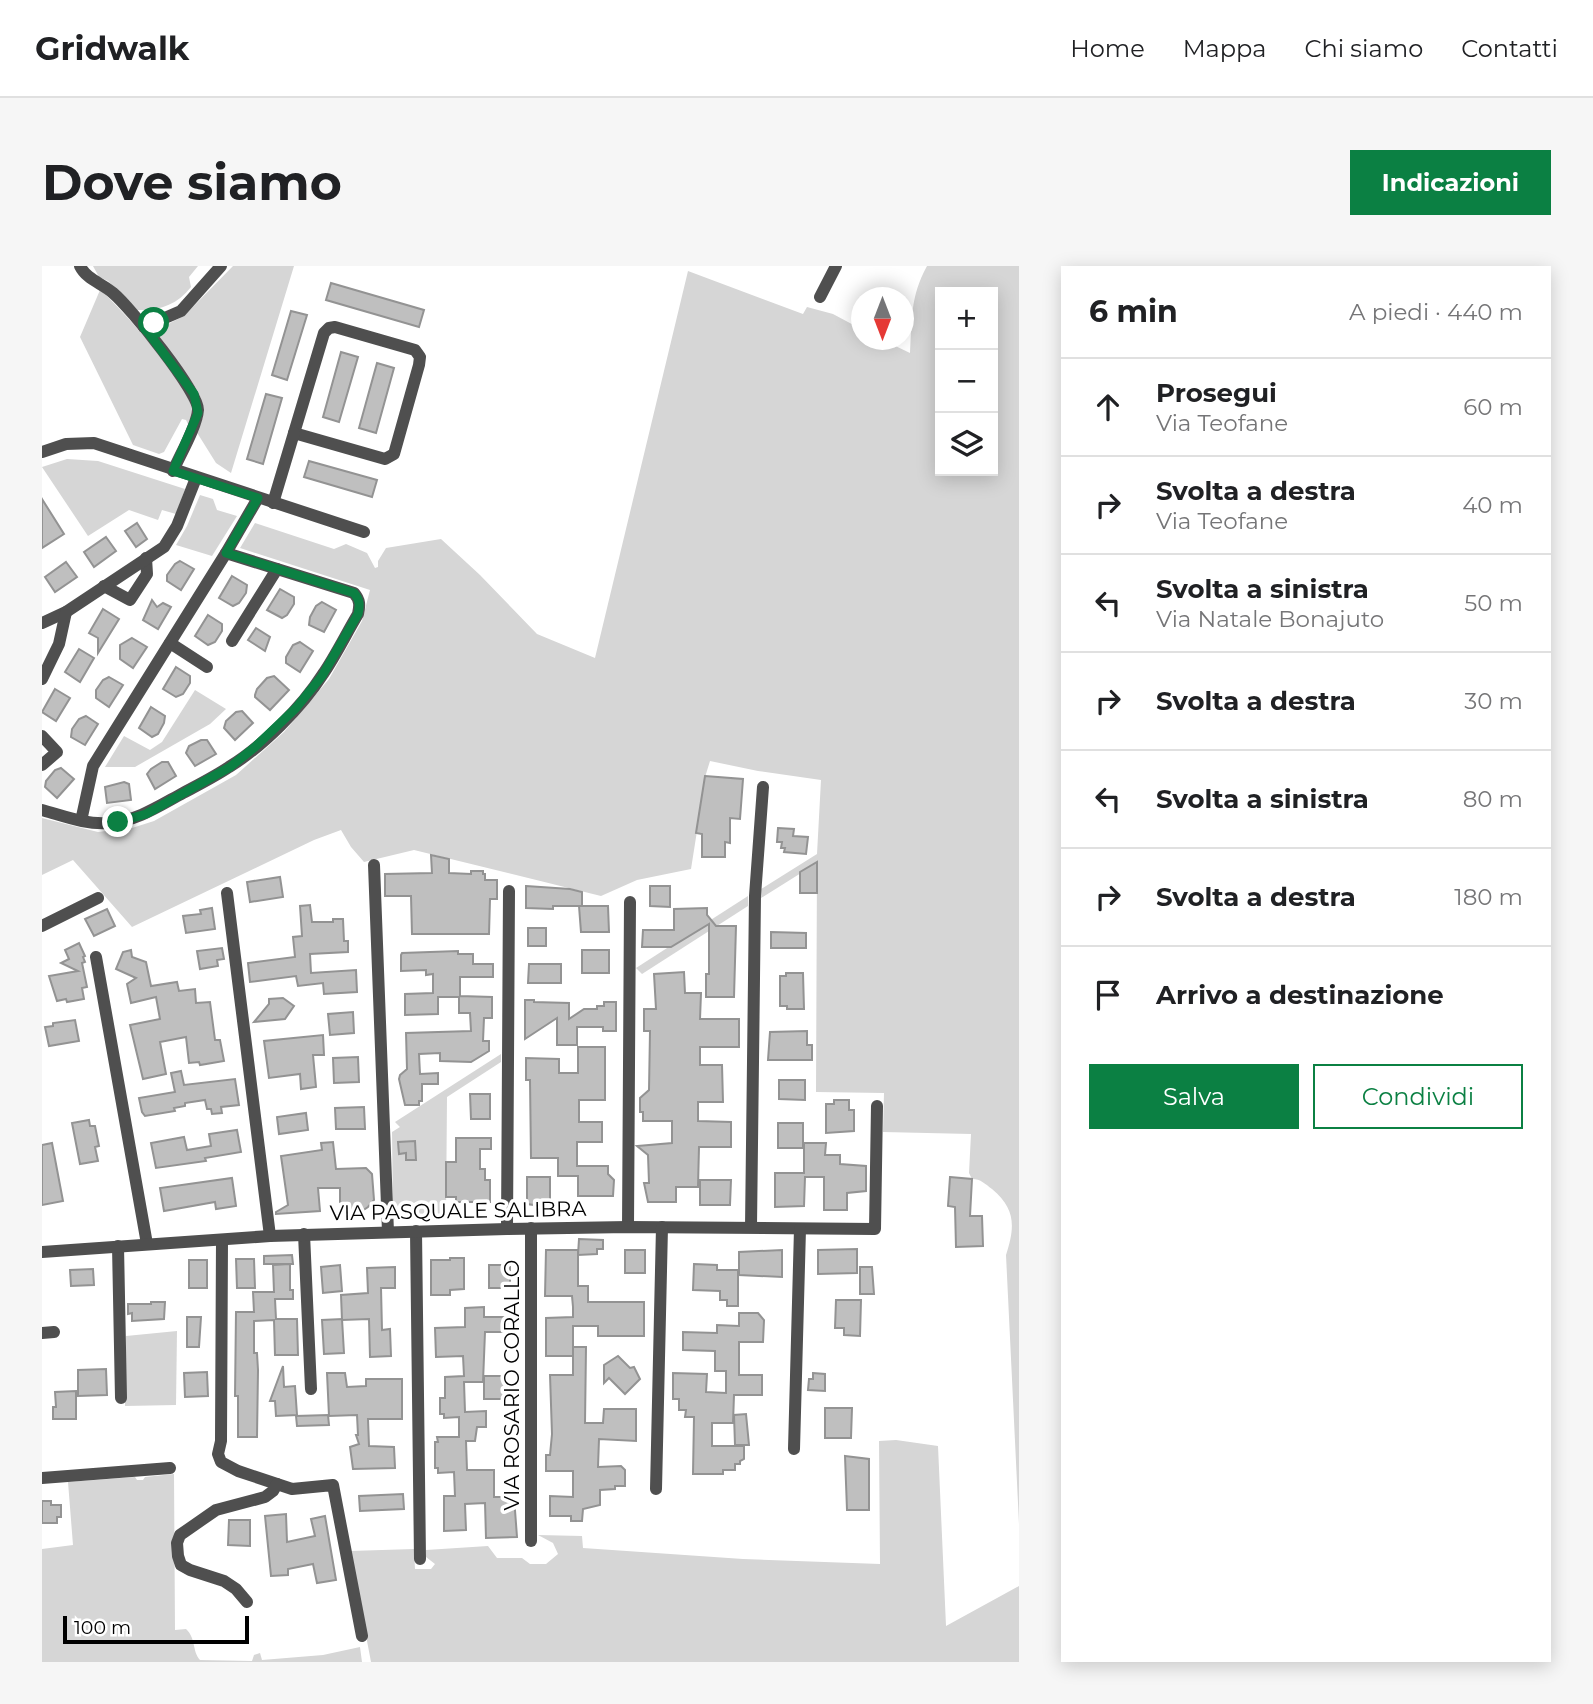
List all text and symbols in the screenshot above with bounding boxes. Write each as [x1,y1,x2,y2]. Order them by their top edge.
text: Gridwalk [35,28,189,68]
text: Home [1070,34,1145,63]
text: Mappa [1183,34,1266,63]
text: Chi siamo [1304,34,1423,63]
text: Contatti [1461,34,1558,63]
button: Indicazioni [1350,150,1551,215]
text: Dove siamo [42,153,342,212]
north arrow [851,287,914,350]
map controls [935,287,998,476]
button: + [935,287,998,350]
text: 6 min [1089,293,1178,330]
text: A piedi · 440 m [1349,298,1523,326]
route start [138,307,169,338]
button: − [935,350,998,413]
text: Prosegui [1156,377,1277,409]
icon: ahead [1089,388,1127,426]
text: 60 m [1463,393,1523,421]
text: Via Teofane [1156,409,1288,437]
button: layers [935,413,998,476]
text: Svolta a destra [1156,475,1356,507]
icon: right [1089,486,1127,524]
text: 40 m [1462,491,1523,519]
text: Via Teofane [1156,507,1288,535]
text: Svolta a sinistra [1156,573,1369,605]
icon: left [1089,584,1127,622]
text: 50 m [1464,589,1523,617]
text: Via Natale Bonajuto [1156,605,1384,633]
icon: right [1089,682,1127,720]
text: Svolta a destra [1156,685,1356,717]
text: 30 m [1464,687,1523,715]
icon: left [1089,780,1127,818]
text: Svolta a sinistra [1156,783,1369,815]
text: 80 m [1463,785,1523,813]
route end [102,806,133,837]
icon: right [1089,878,1127,916]
text: Svolta a destra [1156,881,1356,913]
text: 180 m [1454,883,1523,911]
icon: arrive [1089,976,1127,1014]
text: Arrivo a destinazione [1156,979,1444,1011]
button: Salva [1089,1064,1299,1129]
button: Condividi [1313,1064,1523,1129]
street label: VIA PASQUALE SALIBRA [329,1196,588,1225]
street label: VIA ROSARIO CORALLO [499,1260,524,1510]
scale bar [63,1613,248,1645]
text: 100 m [74,1616,131,1639]

